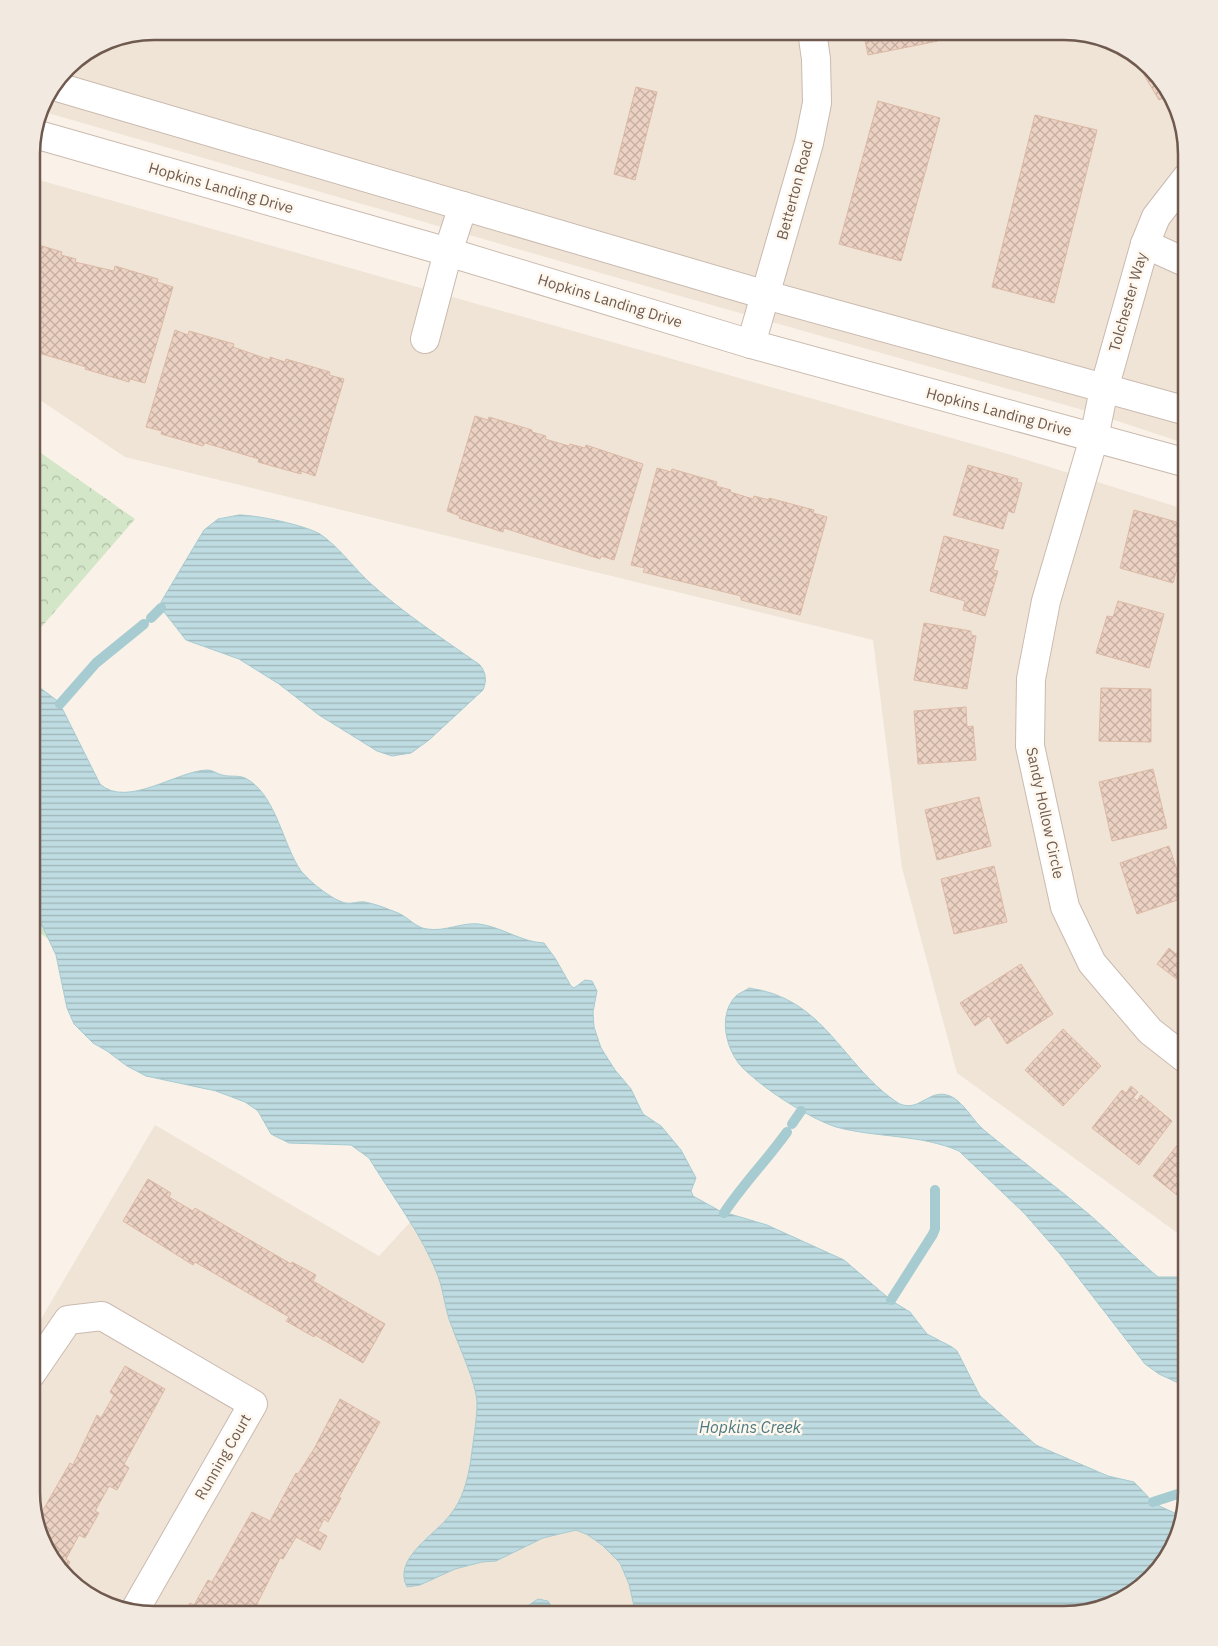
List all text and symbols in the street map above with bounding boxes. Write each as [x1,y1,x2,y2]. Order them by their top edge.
street label: Betterton Road [772,138,817,242]
street label: Hopkins Landing Drive [146,158,296,217]
street label: Tolchester Way [1104,249,1151,354]
street label: Hopkins Landing Drive [536,270,685,332]
street label: Hopkins Landing Drive [924,383,1074,440]
street label: Sandy Hollow Circle [1022,745,1069,880]
street label: Running Court [190,1410,255,1503]
water label: Hopkins Creek [699,1417,802,1437]

